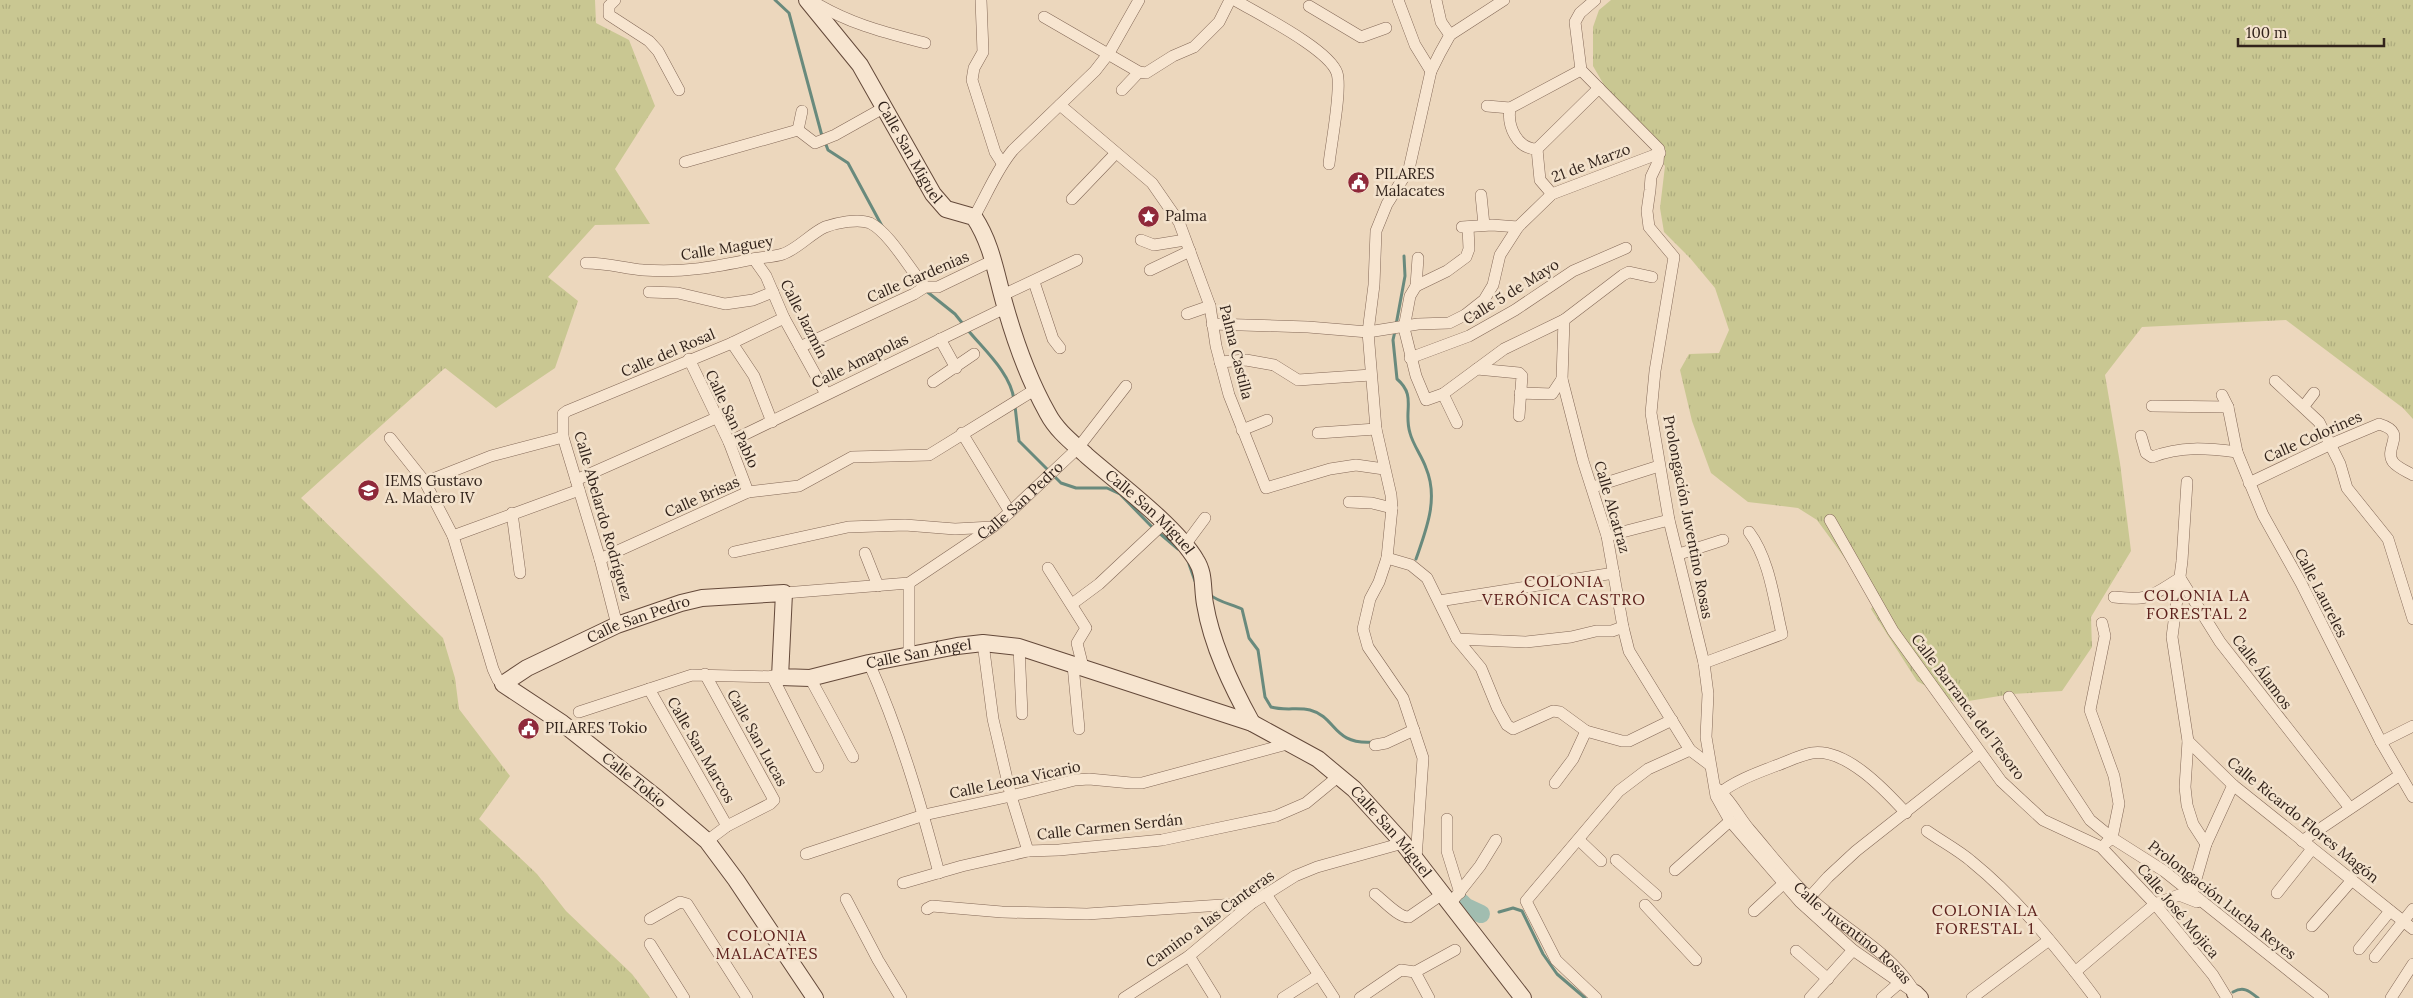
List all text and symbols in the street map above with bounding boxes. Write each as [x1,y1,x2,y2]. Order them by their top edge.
scale bar [2238,15,2384,47]
text: 100 m [2246,23,2287,42]
street label: Calle San Miguel [873,97,947,207]
street label: 21 de Marzo [1549,139,1633,186]
place label: PILARES Malacates [1375,164,1445,200]
public building icon: PILARES Malacates [1347,171,1371,195]
place icon: Palma [1137,204,1161,228]
place label: Palma [1165,206,1207,225]
street label: Calle Maguey [679,231,775,264]
street label: Calle Gardenias [864,246,972,307]
street label: Calle 5 de Mayo [1459,254,1562,329]
street label: Calle Jazmín [776,276,832,361]
street label: Palma Castilla [1216,303,1257,401]
street label: Calle del Rosal [618,324,718,381]
street label: Calle Amapolas [808,329,911,392]
street label: Calle San Pablo [701,367,764,471]
street label: Calle Colorines [2261,406,2365,467]
street label: Prolongación Juventino Rosas [1659,414,1718,620]
street label: Calle Abelardo Rodríguez [570,429,637,603]
street label: Calle San Pedro [973,457,1067,544]
street label: Calle Alcatraz [1590,459,1635,555]
street label: Calle San Miguel [1101,465,1199,558]
place label: IEMS Gustavo A. Madero IV [384,471,483,507]
street label: Calle Brisas [661,472,742,521]
school or university icon: IEMS Gustavo A. Madero IV [357,478,381,502]
street label: Calle Laureles [2291,545,2352,641]
district label: COLONIA VERÓNICA CASTRO [1481,571,1646,609]
district label: COLONIA LA FORESTAL 2 [2144,585,2250,623]
street label: Calle San Pedro [583,591,692,647]
street label: Calle Barranca del Tesoro [1907,630,2030,784]
street label: Calle Álamos [2228,631,2297,713]
street label: Calle San Ángel [864,634,972,672]
street label: Calle San Lucas [723,686,792,790]
street label: Calle San Marcos [663,693,740,806]
public building icon: PILARES Tokio [517,716,541,740]
place label: PILARES Tokio [545,718,647,737]
street label: Calle Tokio [598,748,670,811]
street label: Calle Ricardo Flores Magón [2224,752,2383,887]
street label: Calle Leona Vicario [948,756,1082,803]
street label: Calle San Miguel [1347,781,1436,881]
street label: Calle Carmen Serdán [1036,809,1184,844]
street label: Prolongación Lucha Reyes [2144,836,2300,963]
street label: Calle José Mojica [2133,859,2224,962]
street label: Camino a las Canteras [1142,866,1278,972]
street label: Calle Juventino Rosas [1790,877,1916,988]
district label: COLONIA LA FORESTAL 1 [1932,900,2038,938]
district label: COLONIA MALACATES [715,925,819,963]

